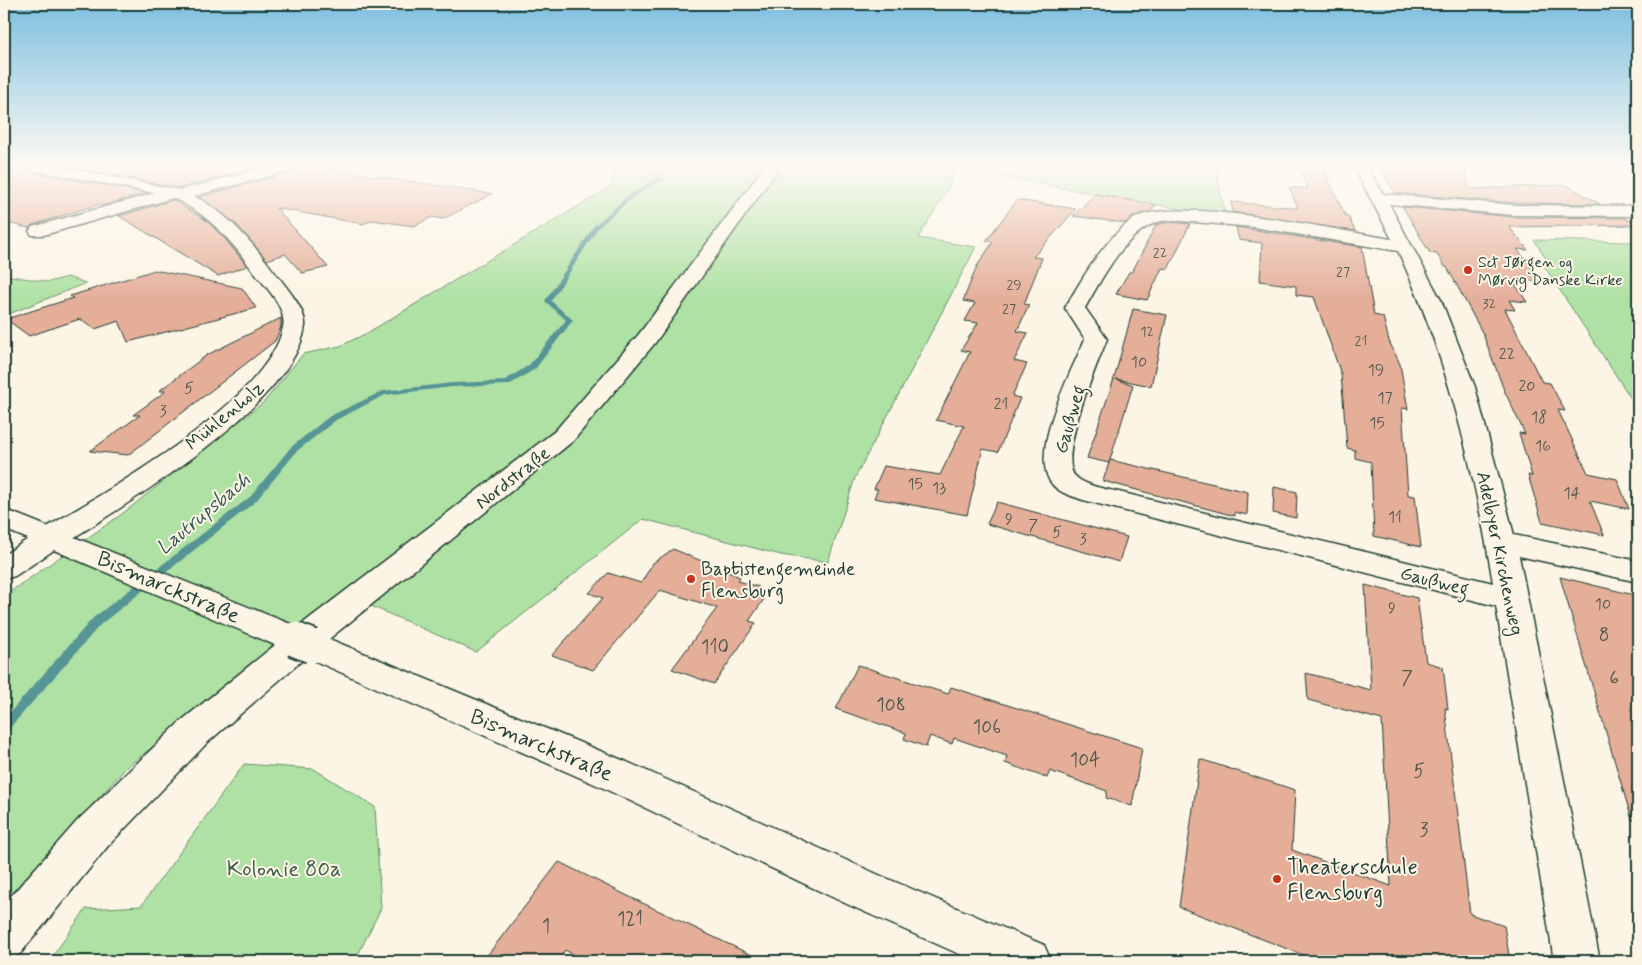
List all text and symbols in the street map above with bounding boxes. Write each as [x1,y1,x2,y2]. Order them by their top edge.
house number: 22 [1153,244,1167,262]
place label: Sct Jørgen og Mørvig Danske Kirke [1478,252,1622,292]
house number: 27 [1336,263,1350,281]
marker: Sct Jørgen og Mørvig Danske Kirke [1462,264,1474,276]
house number: 29 [1006,276,1022,294]
house number: 32 [1482,295,1496,313]
house number: 27 [1002,300,1016,318]
house number: 12 [1140,323,1154,341]
house number: 21 [1355,332,1367,350]
house number: 22 [1499,344,1515,365]
house number: 10 [1131,352,1147,373]
house number: 19 [1368,360,1384,381]
street label: Mühlenholz [180,376,270,456]
house number: 20 [1519,376,1536,397]
house number: 5 [184,378,194,399]
street label: Gaußweg [1049,382,1095,457]
house number: 17 [1377,388,1393,409]
house number: 21 [994,394,1008,415]
house number: 3 [159,401,167,422]
house number: 18 [1531,407,1547,428]
house number: 15 [1369,413,1385,434]
house number: 16 [1535,436,1551,457]
street label: Nordstraße [470,441,555,515]
water label: Lautrupsbach [151,467,257,561]
street label: Adelbyer Kirchenweg [1468,469,1529,638]
house number: 15 [907,474,923,495]
house number: 13 [932,478,946,499]
house number: 14 [1564,483,1581,504]
house number: 11 [1388,507,1402,528]
house number: 9 [1005,509,1013,530]
house number: 7 [1028,515,1038,536]
house number: 5 [1052,522,1062,543]
house number: 3 [1079,529,1087,550]
street label: Bismarckstraße [93,545,244,631]
place label: Baptistengemeinde Flensburg [701,557,855,605]
street label: Gaußweg [1397,561,1472,605]
marker: Baptistengemeinde Flensburg [685,573,697,585]
house number: 10 [1595,594,1611,615]
house number: 9 [1388,598,1396,619]
house number: 8 [1599,623,1609,648]
house number: 110 [701,635,729,660]
house number: 7 [1401,666,1413,691]
house number: 6 [1609,666,1619,691]
house number: 108 [876,693,906,718]
street label: Bismarckstraße [466,703,617,789]
house number: 106 [973,715,1001,740]
house number: 104 [1070,748,1100,773]
house number: 5 [1413,759,1425,784]
house number: 3 [1420,818,1429,843]
place label: Theaterschule Flensburg [1287,854,1418,908]
park label: Kolonie 80a [227,856,341,884]
marker: Theaterschule Flensburg [1271,873,1283,885]
house number: 121 [617,907,643,932]
house number: 1 [542,914,550,939]

